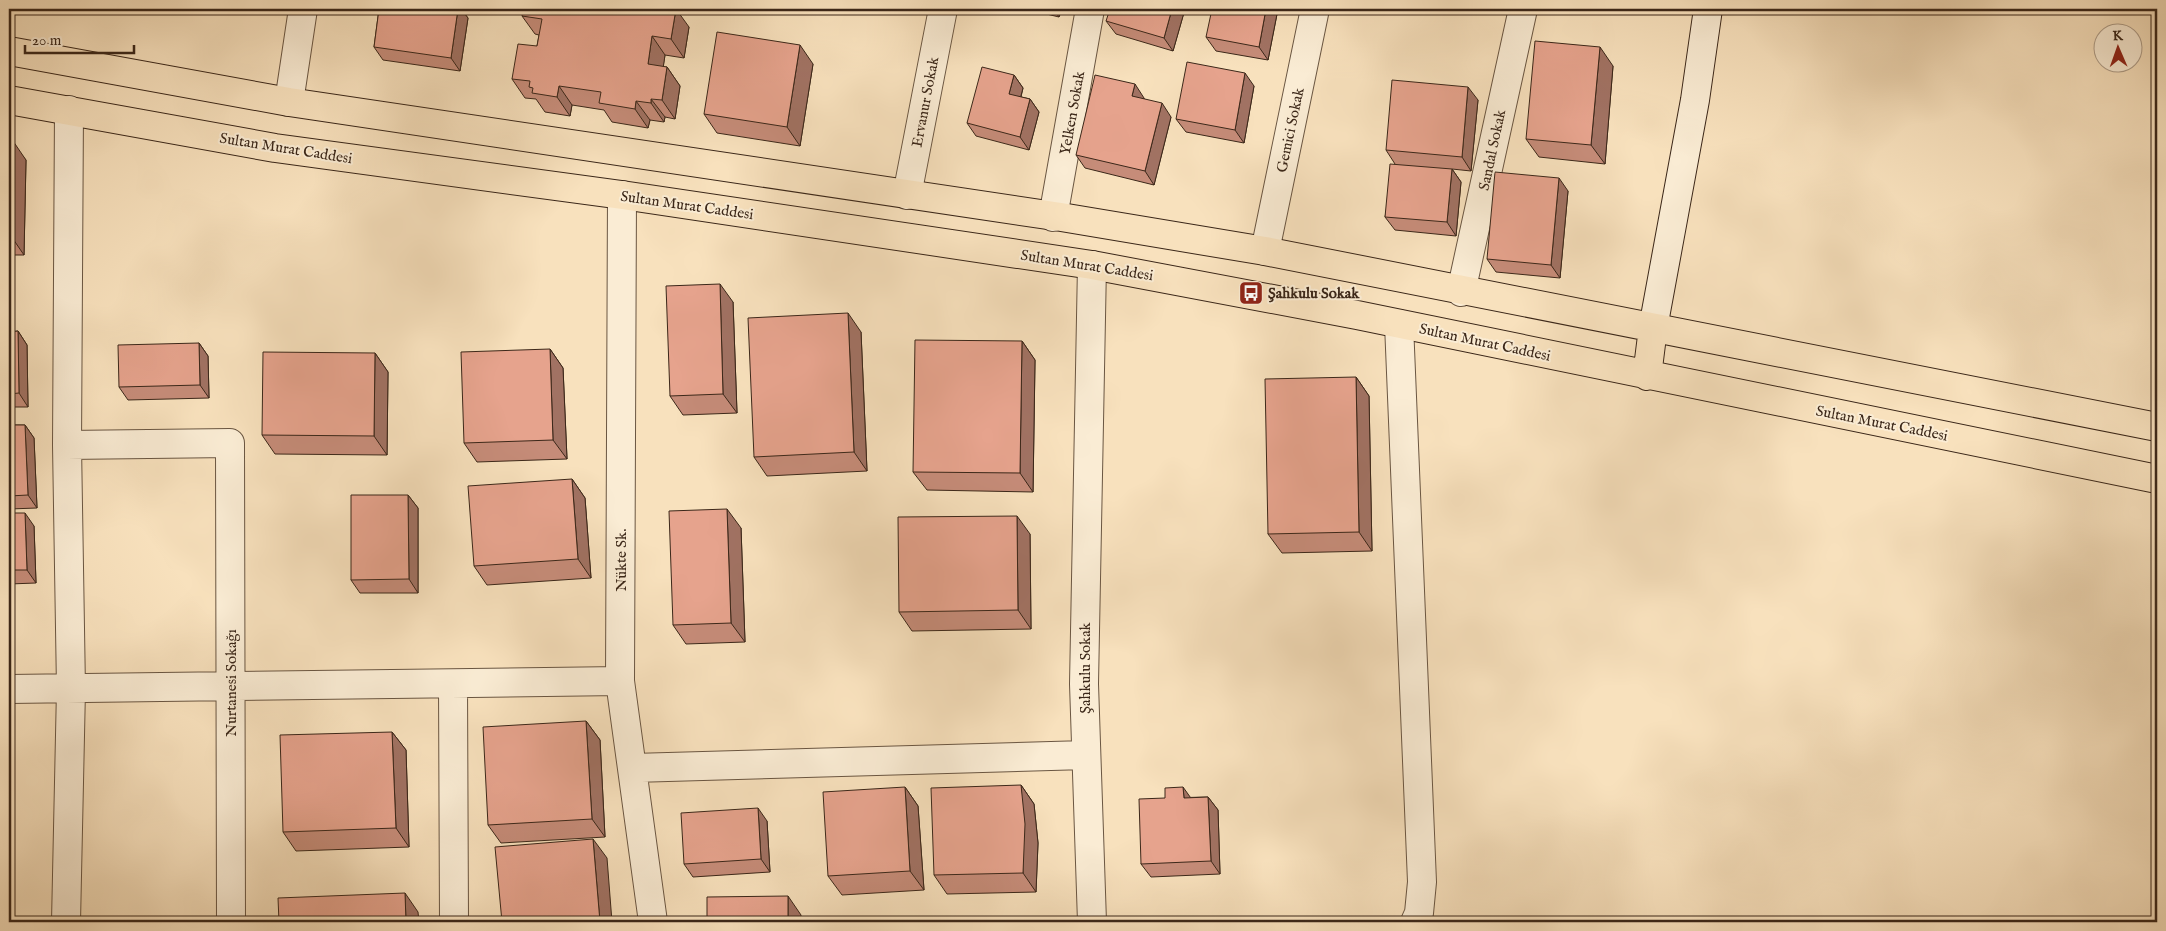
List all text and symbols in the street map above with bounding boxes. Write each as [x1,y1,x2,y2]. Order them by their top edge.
scale bar [25,22,134,54]
north arrow [2094,22,2144,72]
text: K [2112,27,2124,45]
text: 20 m [32,31,62,50]
street label: Ervanur Sokak [907,54,944,149]
street label: Yelken Sokak [1056,69,1089,156]
street label: Gemici Sokak [1272,85,1309,174]
street label: Sandal Sokak [1475,107,1511,192]
street label: Sultan Murat Caddesi [218,129,354,168]
street label: Sultan Murat Caddesi [619,187,755,224]
street label: Sultan Murat Caddesi [1019,246,1155,285]
bus stop icon: Şahkulu Sokak [1238,280,1264,306]
place label: Şahkulu Sokak [1268,284,1360,303]
street label: Sultan Murat Caddesi [1417,319,1552,366]
street label: Sultan Murat Caddesi [1814,401,1949,446]
street label: Nükte Sk. [612,529,631,591]
street label: Şahkulu Sokak [1076,621,1095,714]
street label: Nurtanesi Sokağı [222,629,241,737]

